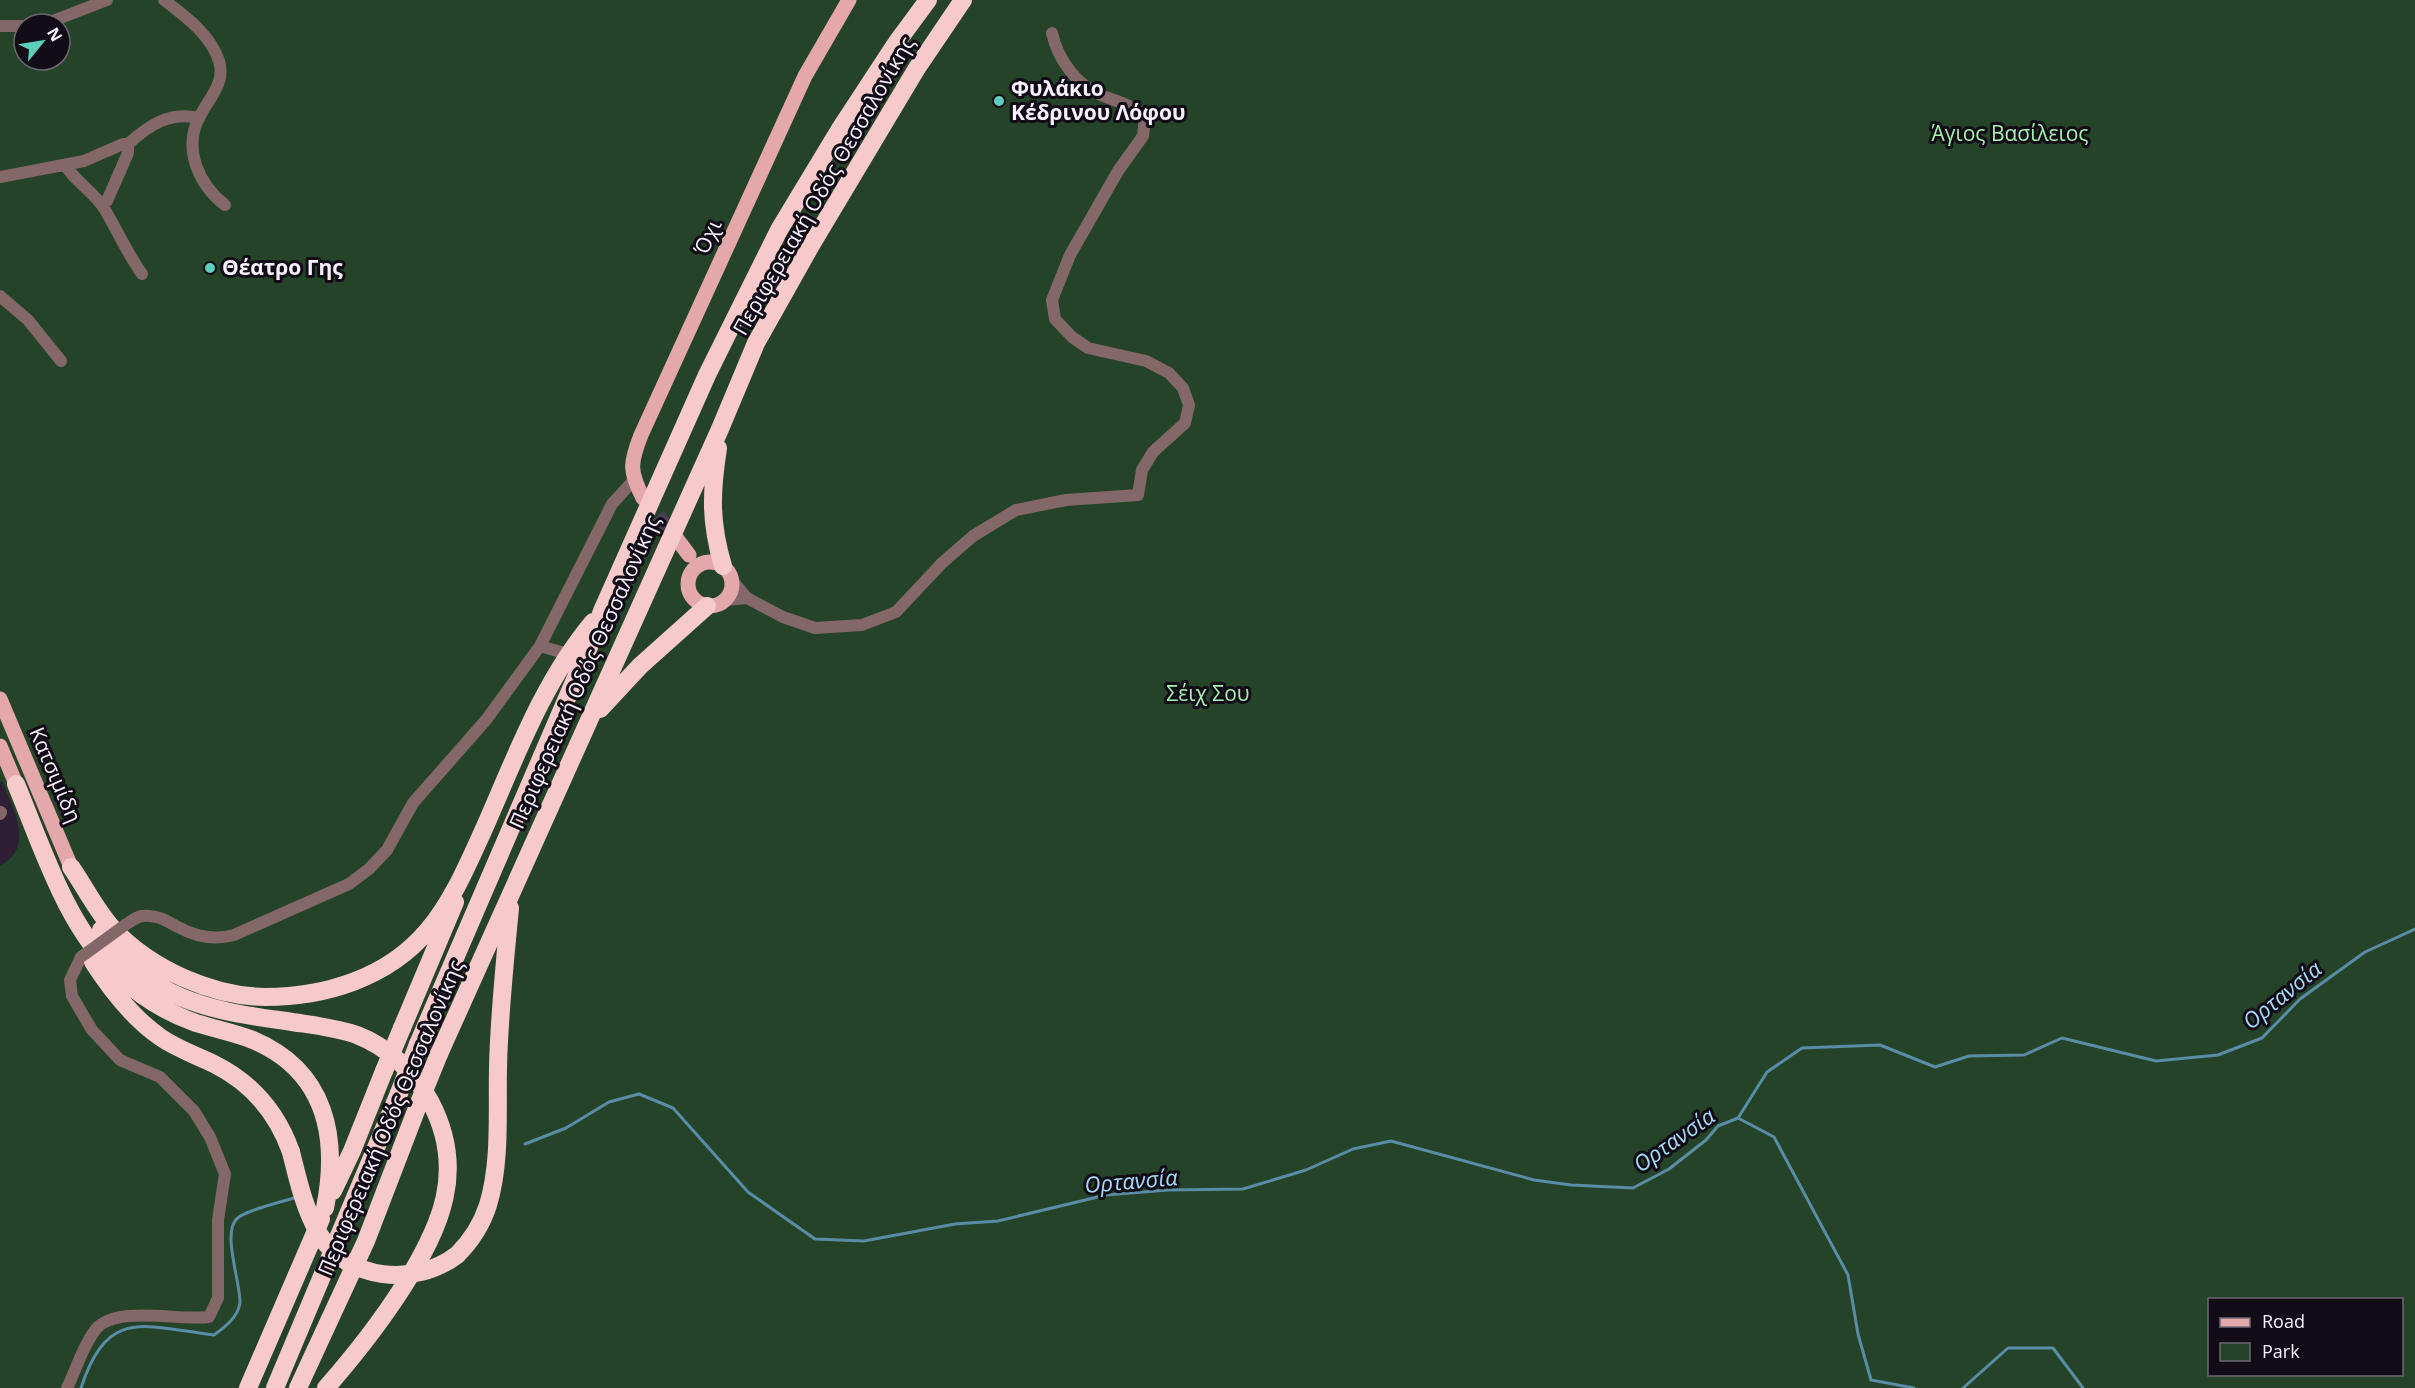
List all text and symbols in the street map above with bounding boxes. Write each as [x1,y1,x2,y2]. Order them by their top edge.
north arrow [12,12,72,72]
text: N [42,23,68,46]
street label: Περιφερειακή Οδός Θεσσαλονίκης [726,31,920,340]
place label: Φυλάκιο Κέδρινου Λόφου [1011,74,1185,126]
marker: Φυλάκιο Κέδρινου Λόφου [992,94,1006,108]
park label: Άγιος Βασίλειος [1932,119,2088,147]
street label: Όχι [686,214,727,260]
place label: Θέατρο Γης [222,253,343,281]
marker: Θέατρο Γης [203,261,217,275]
street label: Περιφερειακή Οδός Θεσσαλονίκης [502,510,666,833]
park label: Σέιχ Σου [1166,679,1250,707]
street label: Κατσιμίδη [23,723,89,827]
water label: Ορτανσία [2236,953,2327,1035]
street label: Περιφερειακή Οδός Θεσσαλονίκης [311,955,470,1280]
water label: Ορτανσία [1627,1100,1721,1178]
water label: Ορτανσία [1083,1161,1179,1199]
legend [2208,1298,2403,1376]
text: Road [2262,1309,2305,1333]
text: Park [2262,1339,2300,1363]

